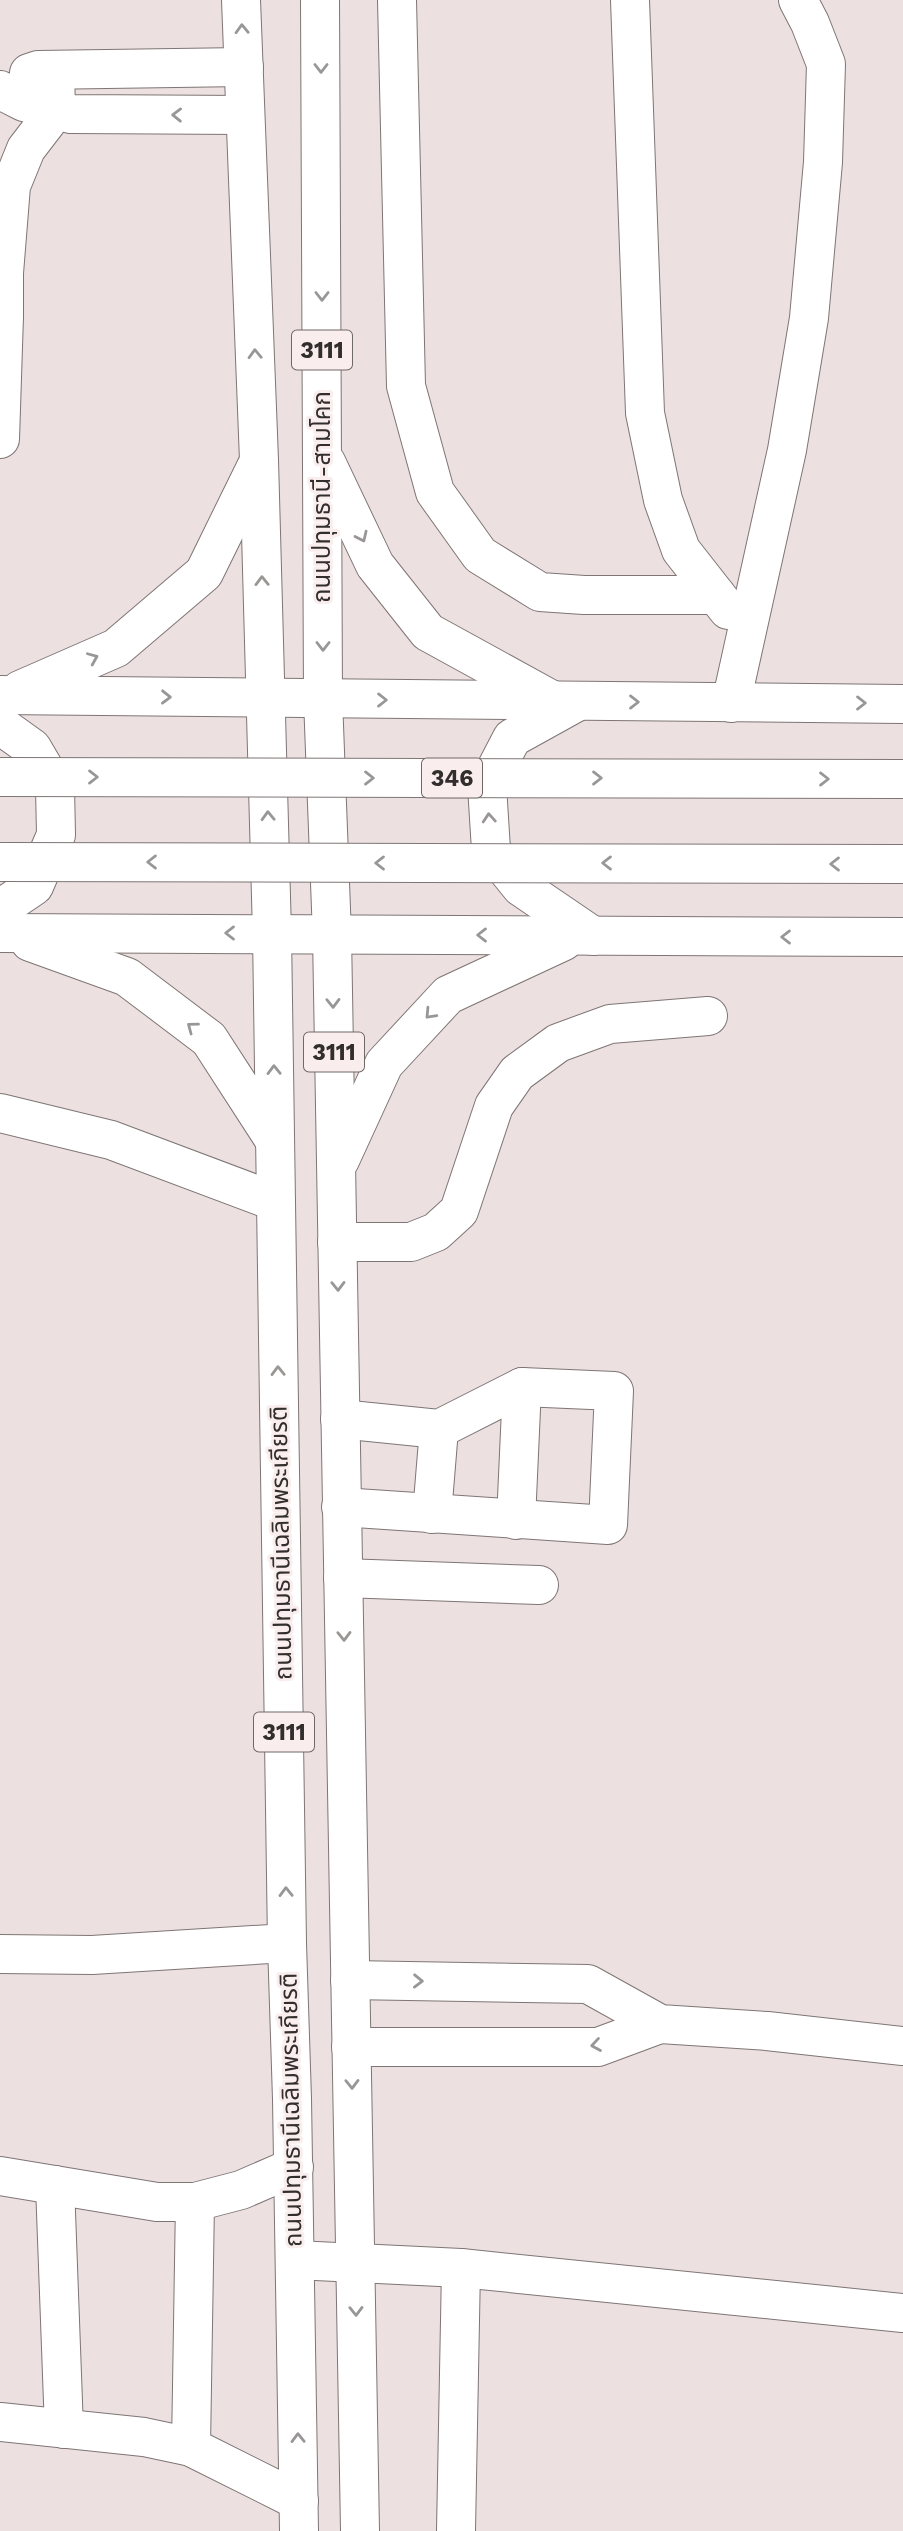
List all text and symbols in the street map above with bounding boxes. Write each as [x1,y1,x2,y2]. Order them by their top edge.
one-way arrow [235,23,250,34]
one-way arrow [313,63,329,74]
one-way arrow [171,107,182,123]
one-way arrow [314,291,330,301]
road number: 3111 [292,330,352,370]
one-way arrow [247,348,262,359]
street label: ถนนปทุมธานี-สามโคก [308,391,337,603]
one-way arrow [354,530,368,543]
one-way arrow [254,576,270,586]
one-way arrow [315,641,331,651]
one-way arrow [86,652,98,666]
one-way arrow [161,689,172,705]
one-way arrow [377,692,387,708]
one-way arrow [629,694,639,710]
one-way arrow [856,696,867,711]
road number: 346 [422,758,482,798]
one-way arrow [88,769,98,785]
one-way arrow [364,770,375,786]
one-way arrow [592,770,602,786]
one-way arrow [819,771,830,787]
one-way arrow [261,810,276,821]
one-way arrow [482,812,497,823]
one-way arrow [147,854,157,870]
one-way arrow [374,855,385,871]
one-way arrow [602,855,612,871]
one-way arrow [829,856,840,872]
one-way arrow [224,925,235,941]
one-way arrow [476,927,487,943]
one-way arrow [780,929,791,945]
one-way arrow [325,998,341,1009]
one-way arrow [426,1006,439,1019]
one-way arrow [188,1022,200,1035]
road number: 3111 [304,1032,364,1072]
one-way arrow [266,1064,281,1075]
one-way arrow [330,1281,346,1292]
one-way arrow [270,1365,286,1376]
street label: ถนนปทุมธานีเฉลิมพระเกียรติ [265,1406,298,1680]
one-way arrow [336,1631,352,1642]
road number: 3111 [254,1712,314,1751]
one-way arrow [278,1887,294,1897]
street label: ถนนปทุมธานีเฉลิมพระเกียรติ [275,1973,308,2247]
one-way arrow [413,1973,424,1989]
one-way arrow [590,2037,602,2052]
one-way arrow [344,2079,359,2090]
one-way arrow [348,2307,364,2317]
one-way arrow [290,2433,306,2443]

